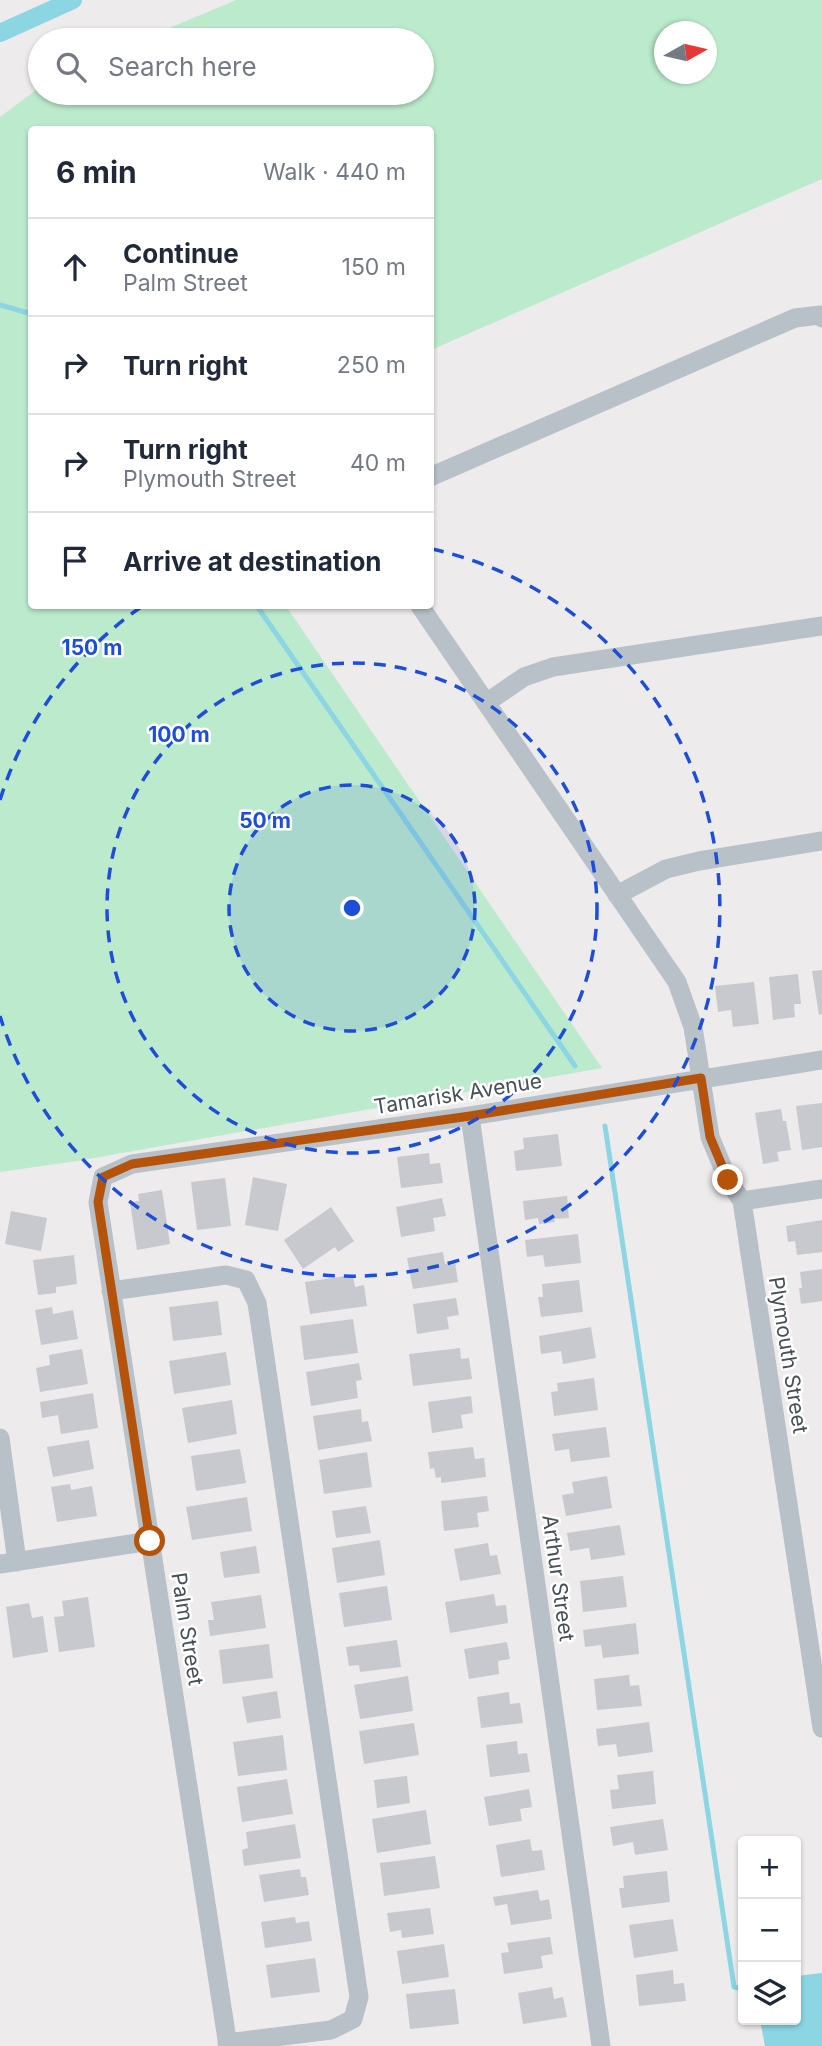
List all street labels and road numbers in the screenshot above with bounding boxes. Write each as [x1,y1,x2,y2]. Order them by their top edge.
street label: Tamarisk Avenue [372,1068,544,1119]
street label: Plymouth Street [764,1275,813,1435]
street label: Arthur Street [537,1513,580,1643]
street label: Palm Street [166,1571,209,1687]

